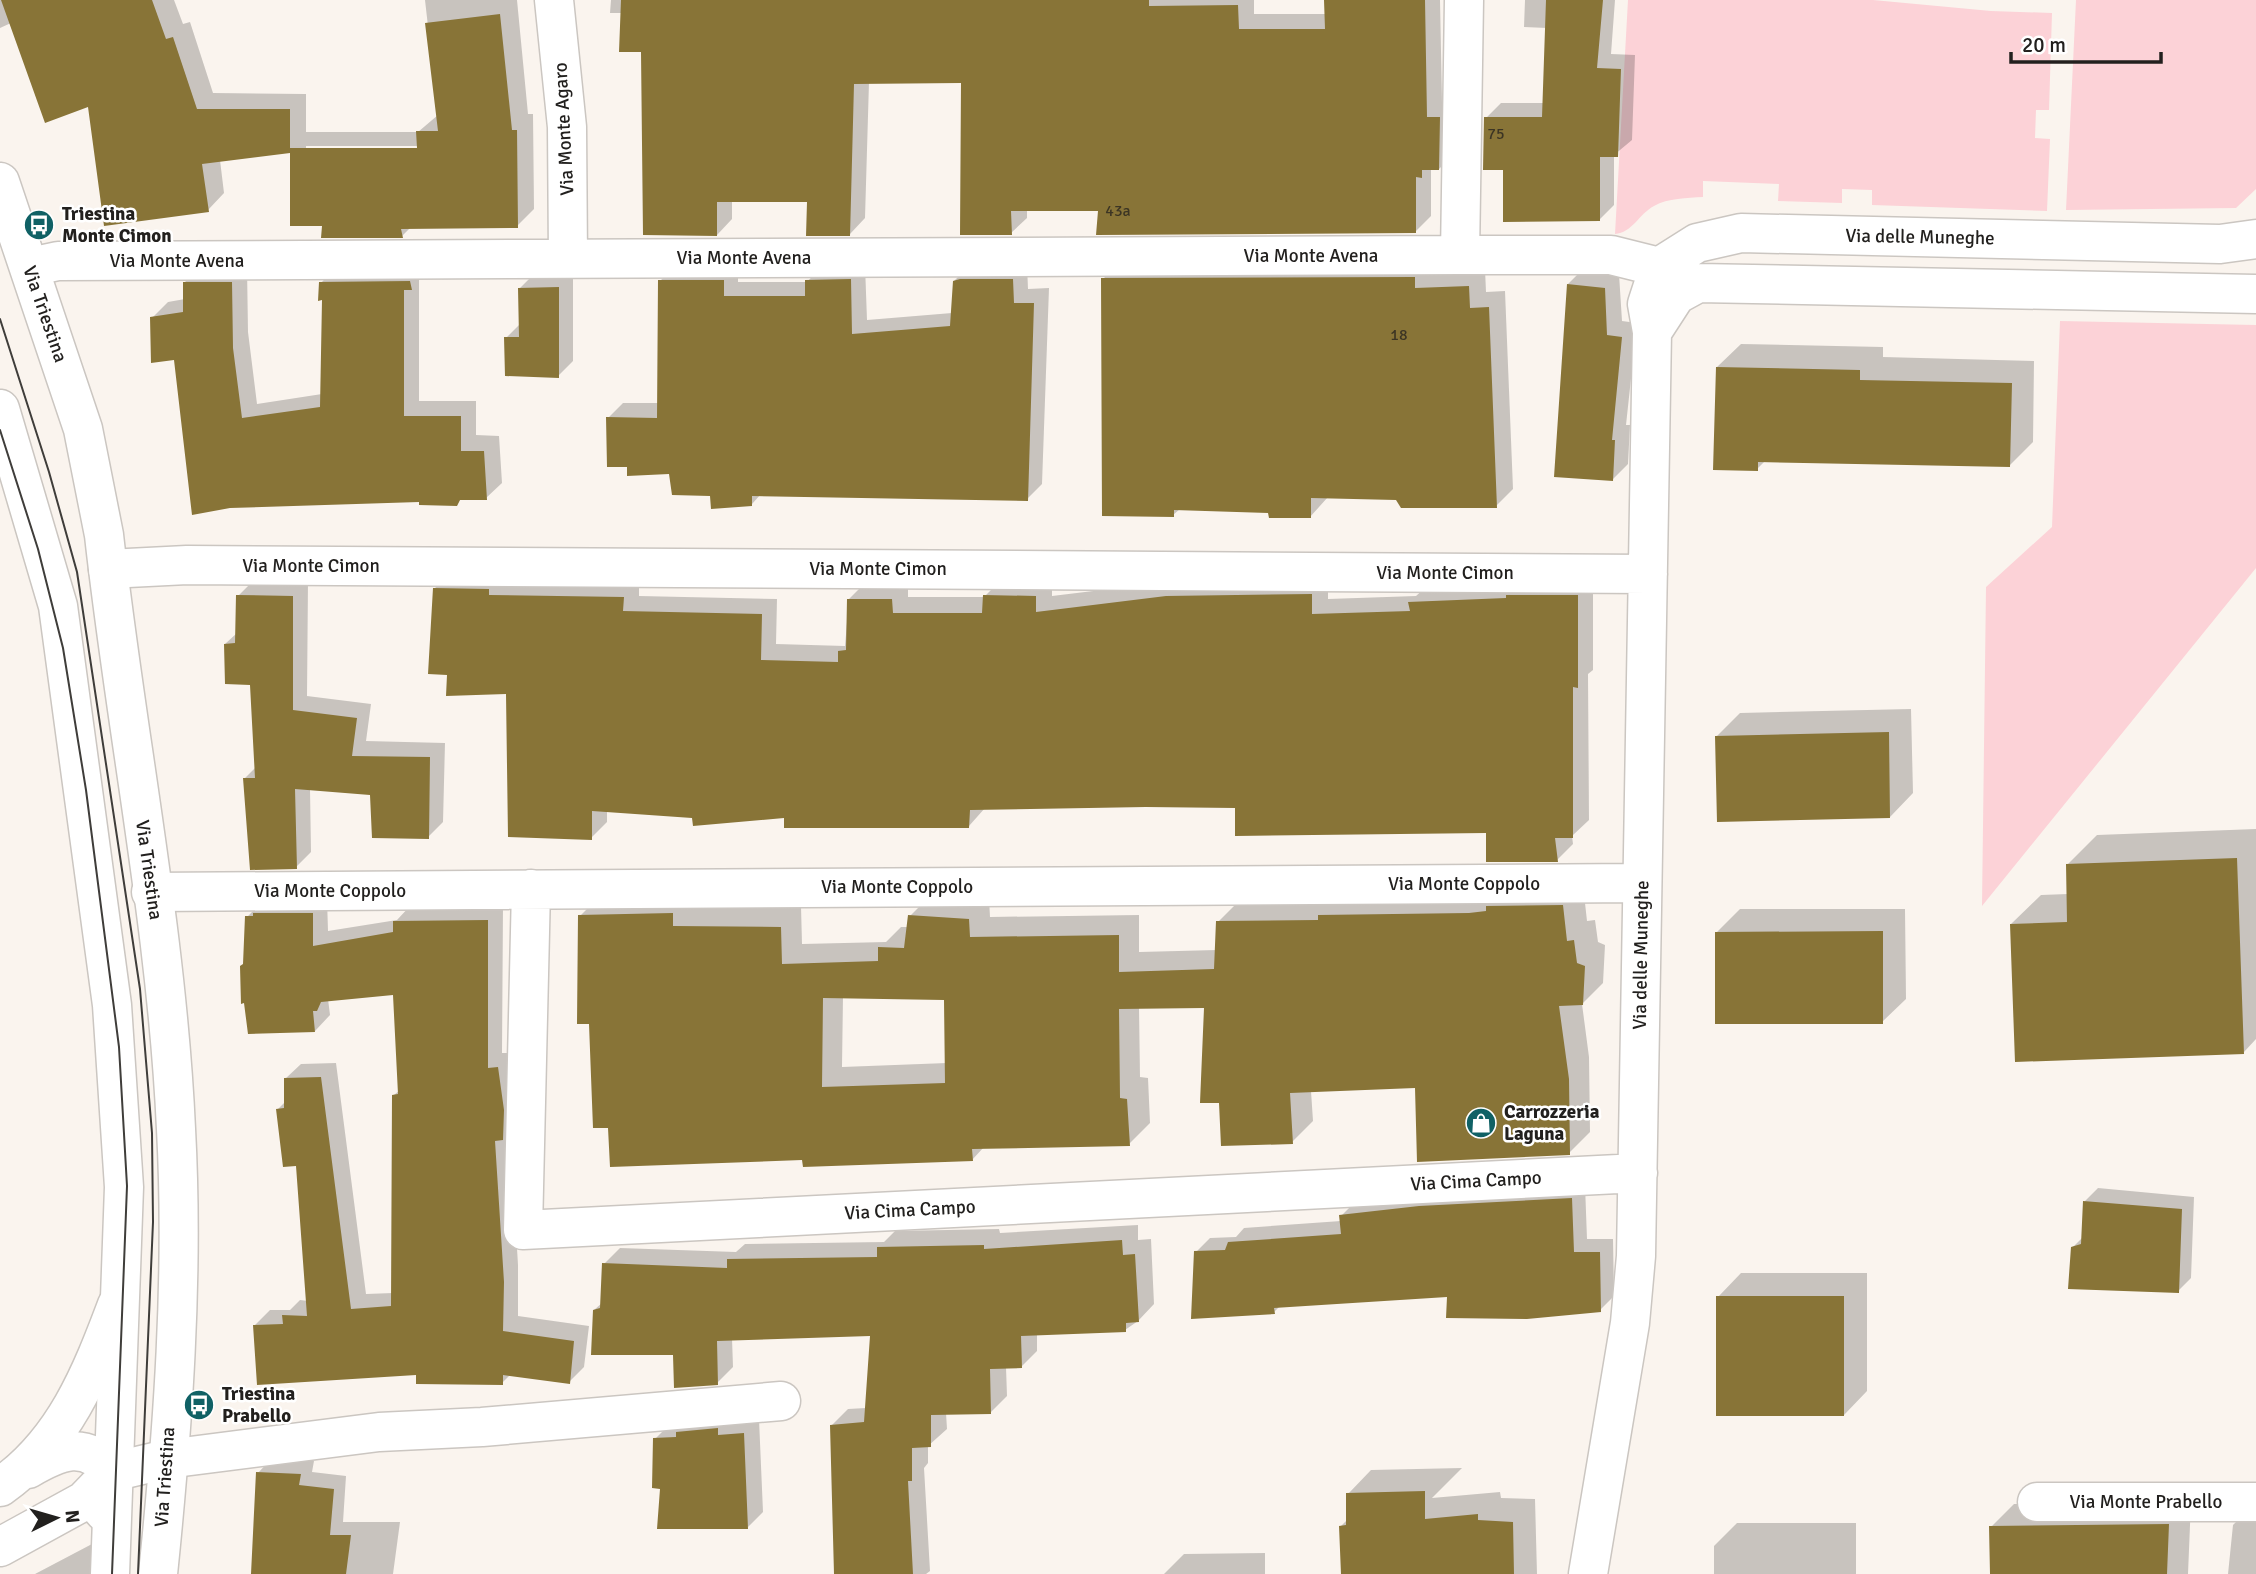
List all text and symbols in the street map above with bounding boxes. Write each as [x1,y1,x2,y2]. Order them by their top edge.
scale bar [2011,21,2162,65]
text: 20 m [2022,32,2066,58]
street label: Via Monte Agaro [549,62,579,196]
house number: 75 [1487,124,1505,144]
house number: 43a [1105,201,1131,221]
place label: Triestina Monte Cimon [62,202,172,248]
bus stop icon: Triestina Monte Cimon [22,208,56,242]
street label: Via delle Muneghe [1845,224,1995,250]
street label: Via Monte Avena [1244,244,1378,268]
street label: Via Monte Avena [677,246,811,270]
street label: Via Monte Avena [110,249,244,273]
street label: Via Triestina [17,263,73,365]
house number: 18 [1390,325,1408,345]
street label: Via Monte Cimon [242,554,380,578]
street label: Via Monte Cimon [809,557,947,581]
street label: Via Monte Cimon [1376,561,1514,585]
street label: Via Triestina [130,819,168,921]
street label: Via Monte Coppolo [1388,872,1540,896]
street label: Via Monte Coppolo [821,875,973,899]
street label: Via Monte Coppolo [254,879,406,903]
street label: Via delle Muneghe [1628,880,1654,1030]
place label: Carrozzeria Laguna [1504,1100,1600,1146]
shop icon: Carrozzeria Laguna [1464,1106,1498,1140]
street label: Via Cima Campo [1410,1166,1542,1196]
street label: Via Cima Campo [844,1195,976,1225]
place label: Triestina Prabello [222,1382,295,1428]
bus stop icon: Triestina Prabello [182,1388,216,1422]
street label: Via Triestina [150,1426,180,1528]
north arrow [21,1483,91,1553]
street label: Via Monte Prabello [2070,1490,2223,1514]
text: N [59,1509,84,1524]

